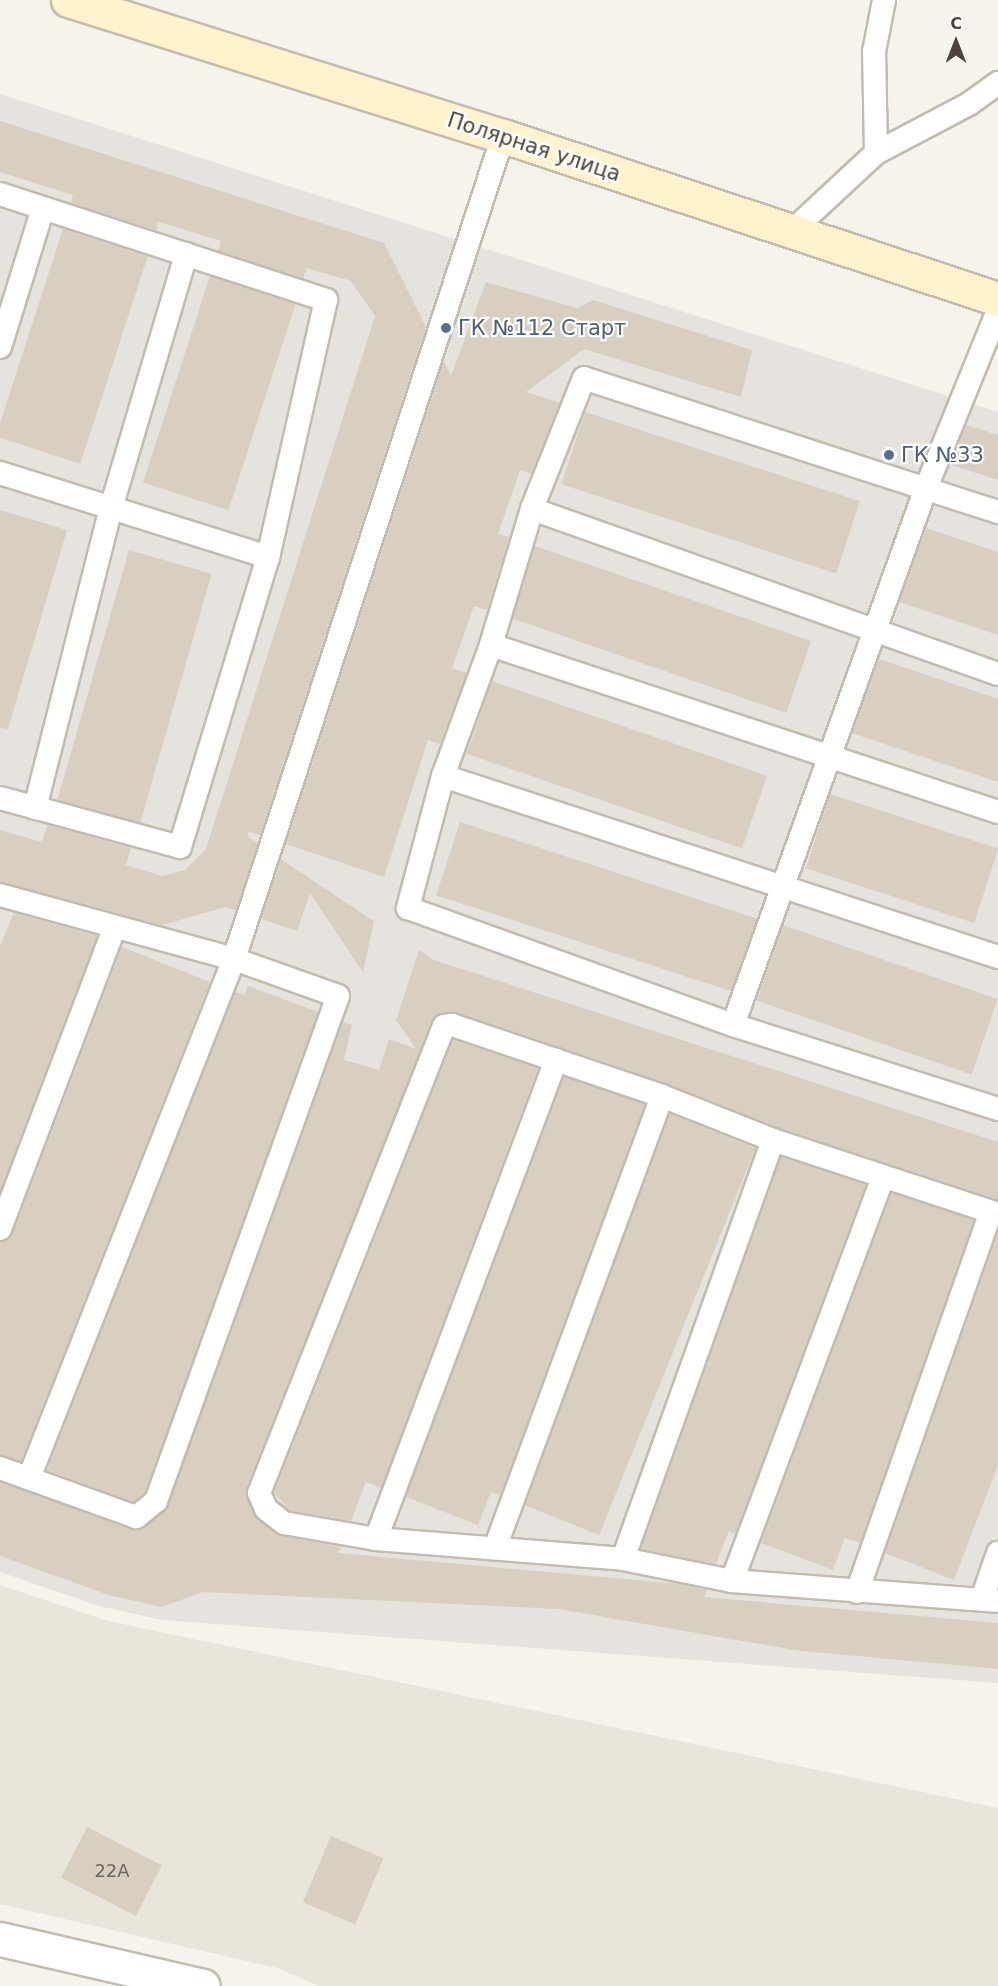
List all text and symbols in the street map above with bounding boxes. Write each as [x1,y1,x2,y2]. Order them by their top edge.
north arrow [926,12,986,72]
text: С [950,14,962,33]
street label: Полярная улица [444,107,624,187]
place label: ГК №112 Старт [458,315,626,341]
marker: ГК №112 Старт [439,321,453,335]
place label: ГК №33 [901,442,984,468]
marker: ГК №33 [882,448,896,462]
house number: 22А [94,1860,130,1882]

